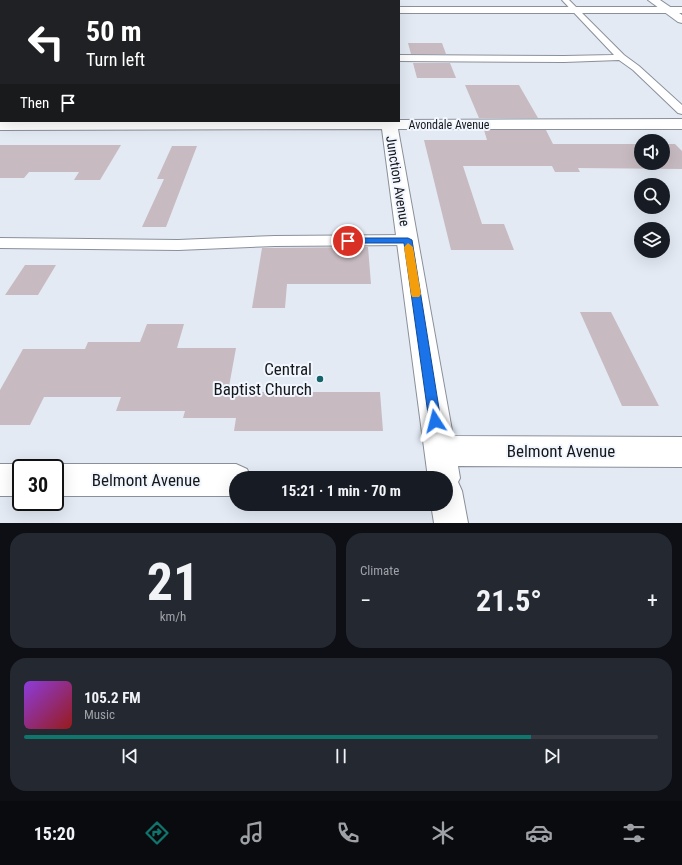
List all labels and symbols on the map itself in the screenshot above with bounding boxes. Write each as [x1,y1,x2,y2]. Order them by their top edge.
street label: Avondale Avenue [409,118,490,132]
street label: Junction Avenue [383,135,413,228]
pin [331,224,365,258]
place label: Central Baptist Church [213,359,312,399]
marker: Central Baptist Church [315,374,325,384]
position arrow [414,400,456,442]
street label: Belmont Avenue [507,441,615,461]
speed limit sign: 30 [12,459,64,511]
street label: Belmont Avenue [92,470,200,490]

